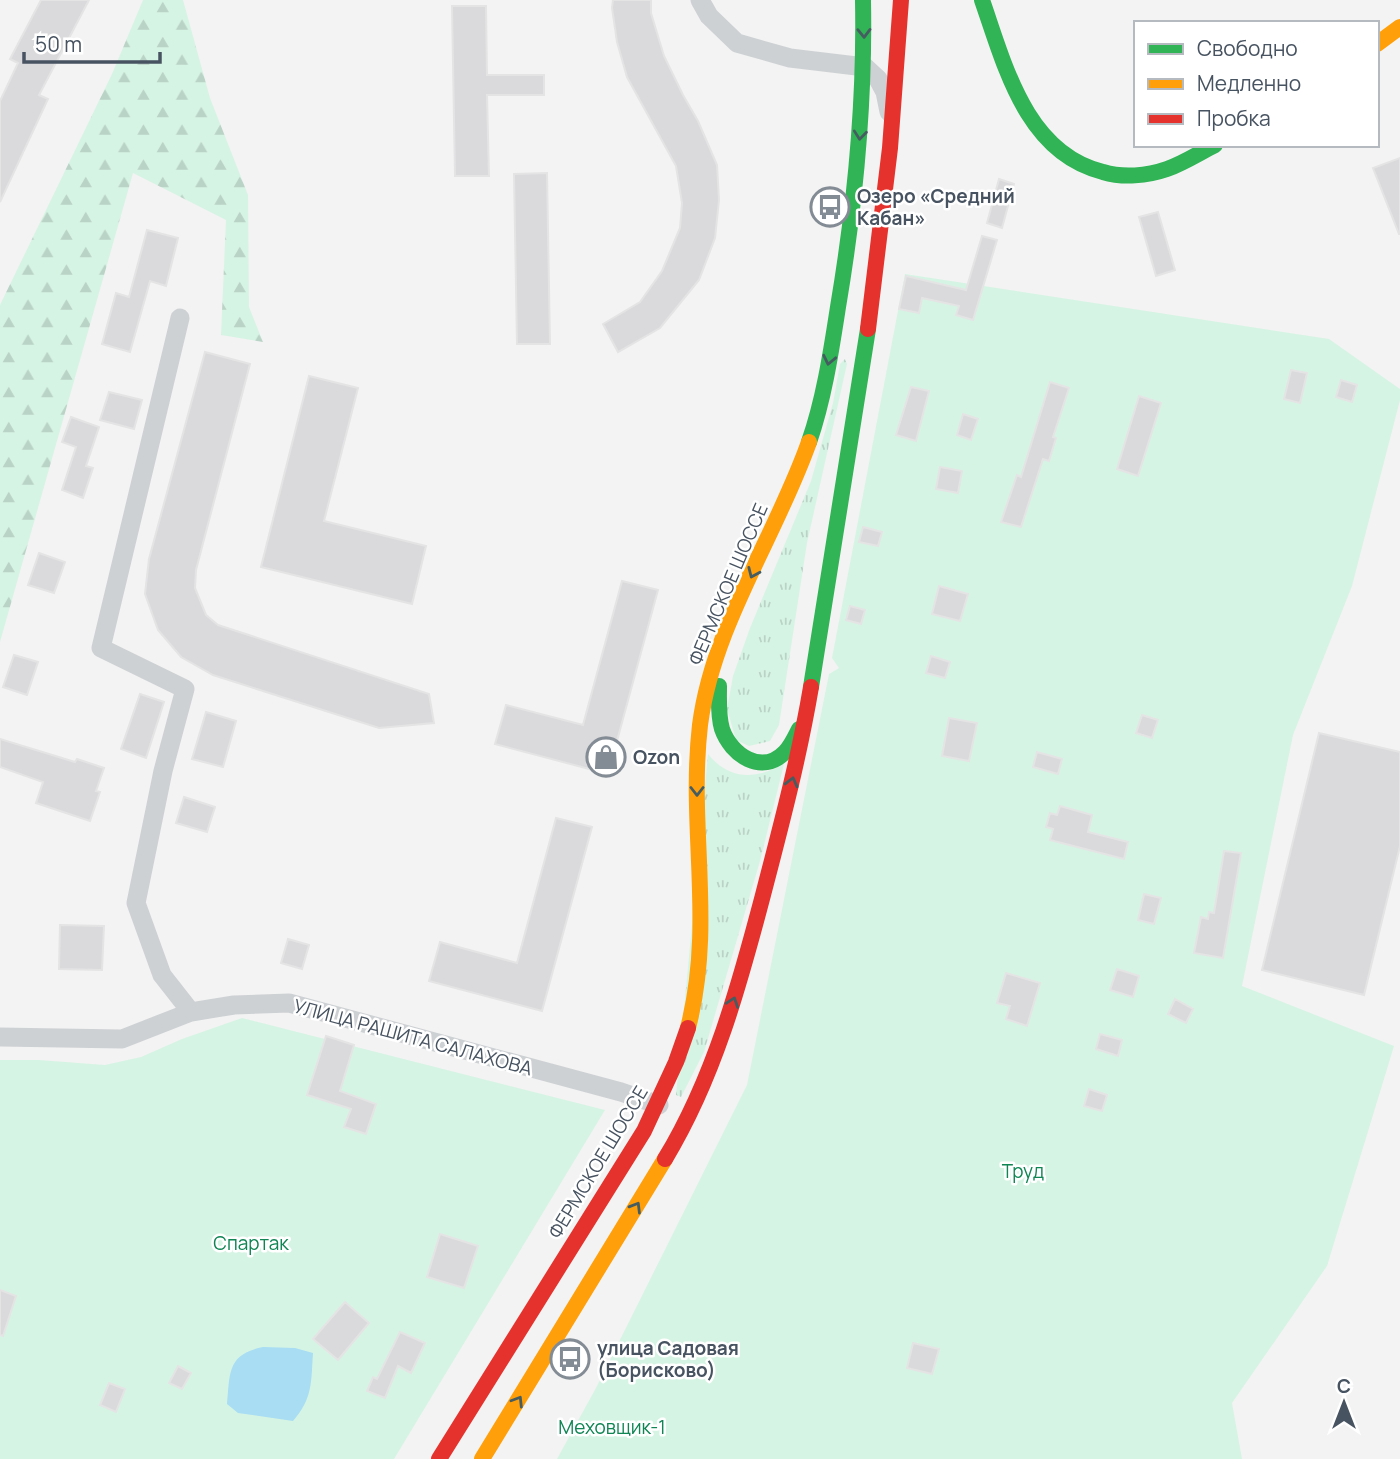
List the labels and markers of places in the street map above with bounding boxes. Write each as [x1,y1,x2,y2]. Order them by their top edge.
place label: Озеро «Средний Кабан» [857,183,1015,231]
bus stop icon: Озеро «Средний Кабан» [809,186,851,228]
shop icon: Ozon [585,736,627,778]
place label: Ozon [633,744,680,770]
place label: улица Садовая (Борисково) [597,1335,739,1383]
bus stop icon: улица Садовая (Борисково) [549,1338,591,1380]

